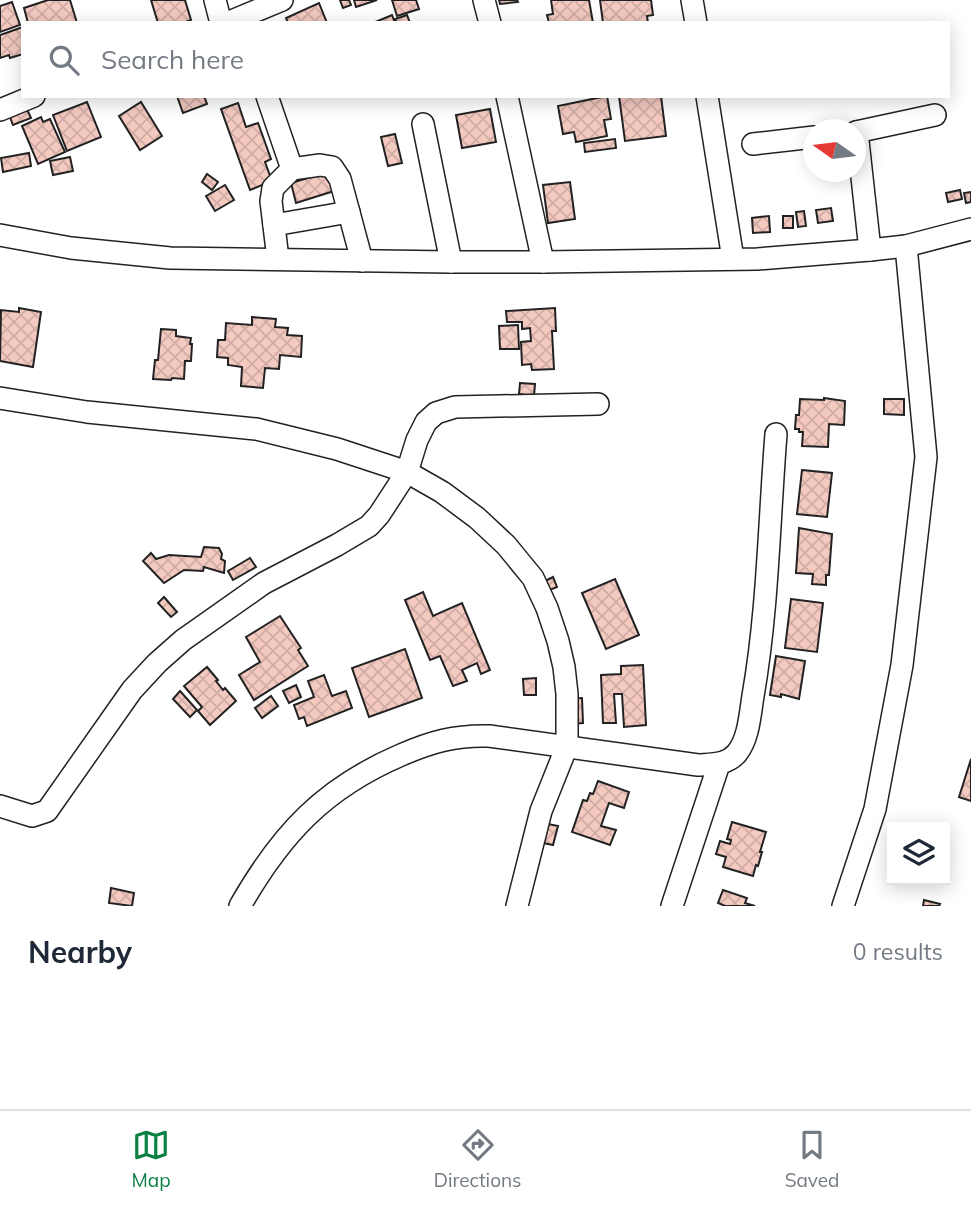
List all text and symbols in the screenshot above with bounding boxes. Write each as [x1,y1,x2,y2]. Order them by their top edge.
search box [21,21,950,98]
icon: search [45,41,83,79]
text: Search here [101,43,244,76]
north arrow [803,119,866,182]
map controls [887,822,950,885]
button: layers [887,822,950,885]
text: Nearby [28,933,132,971]
text: 0 results [853,937,943,966]
tab: Map [132,1126,171,1192]
tab: Directions [434,1126,522,1192]
tab: Saved [785,1126,839,1192]

